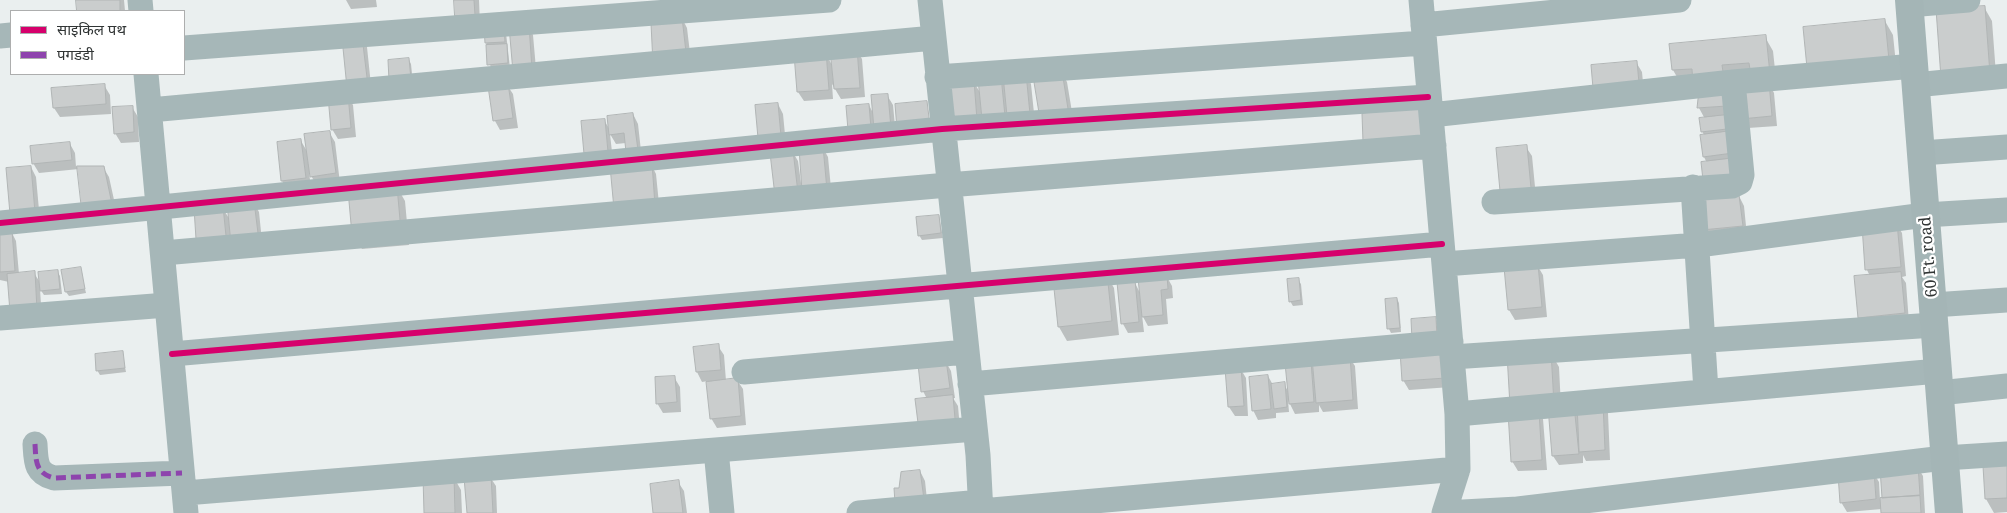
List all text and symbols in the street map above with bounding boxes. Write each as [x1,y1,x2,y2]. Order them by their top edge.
legend [10,10,185,75]
text: साइकिल पथ [57,19,126,39]
text: पगडंडी [57,44,94,64]
street label: 60 Ft. road [1916,216,1942,298]

